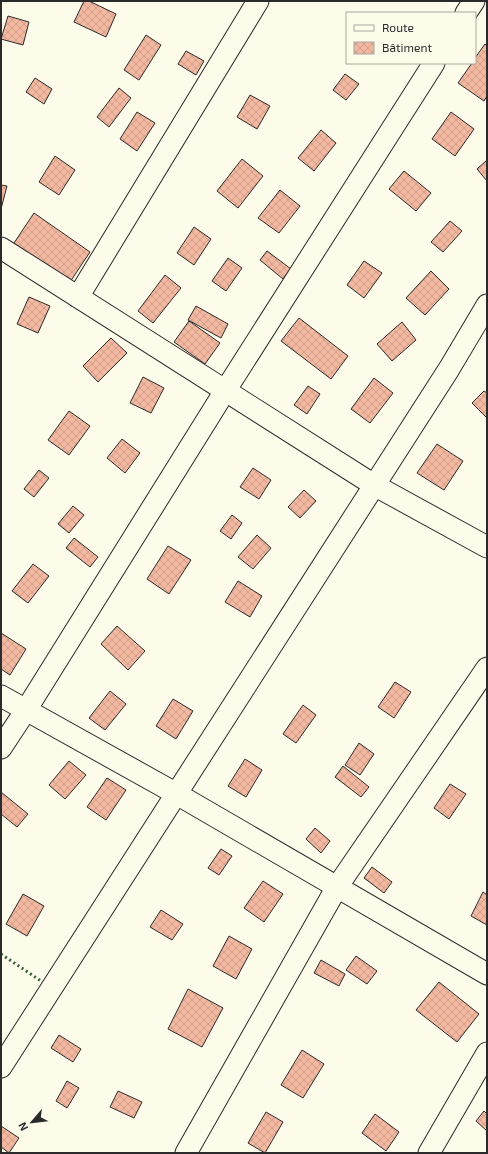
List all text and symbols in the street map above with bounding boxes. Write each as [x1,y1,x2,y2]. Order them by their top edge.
legend [346,12,476,64]
text: Route [382,20,414,34]
text: Bâtiment [382,40,433,54]
north arrow [12,1102,52,1142]
text: N [15,1120,30,1133]

